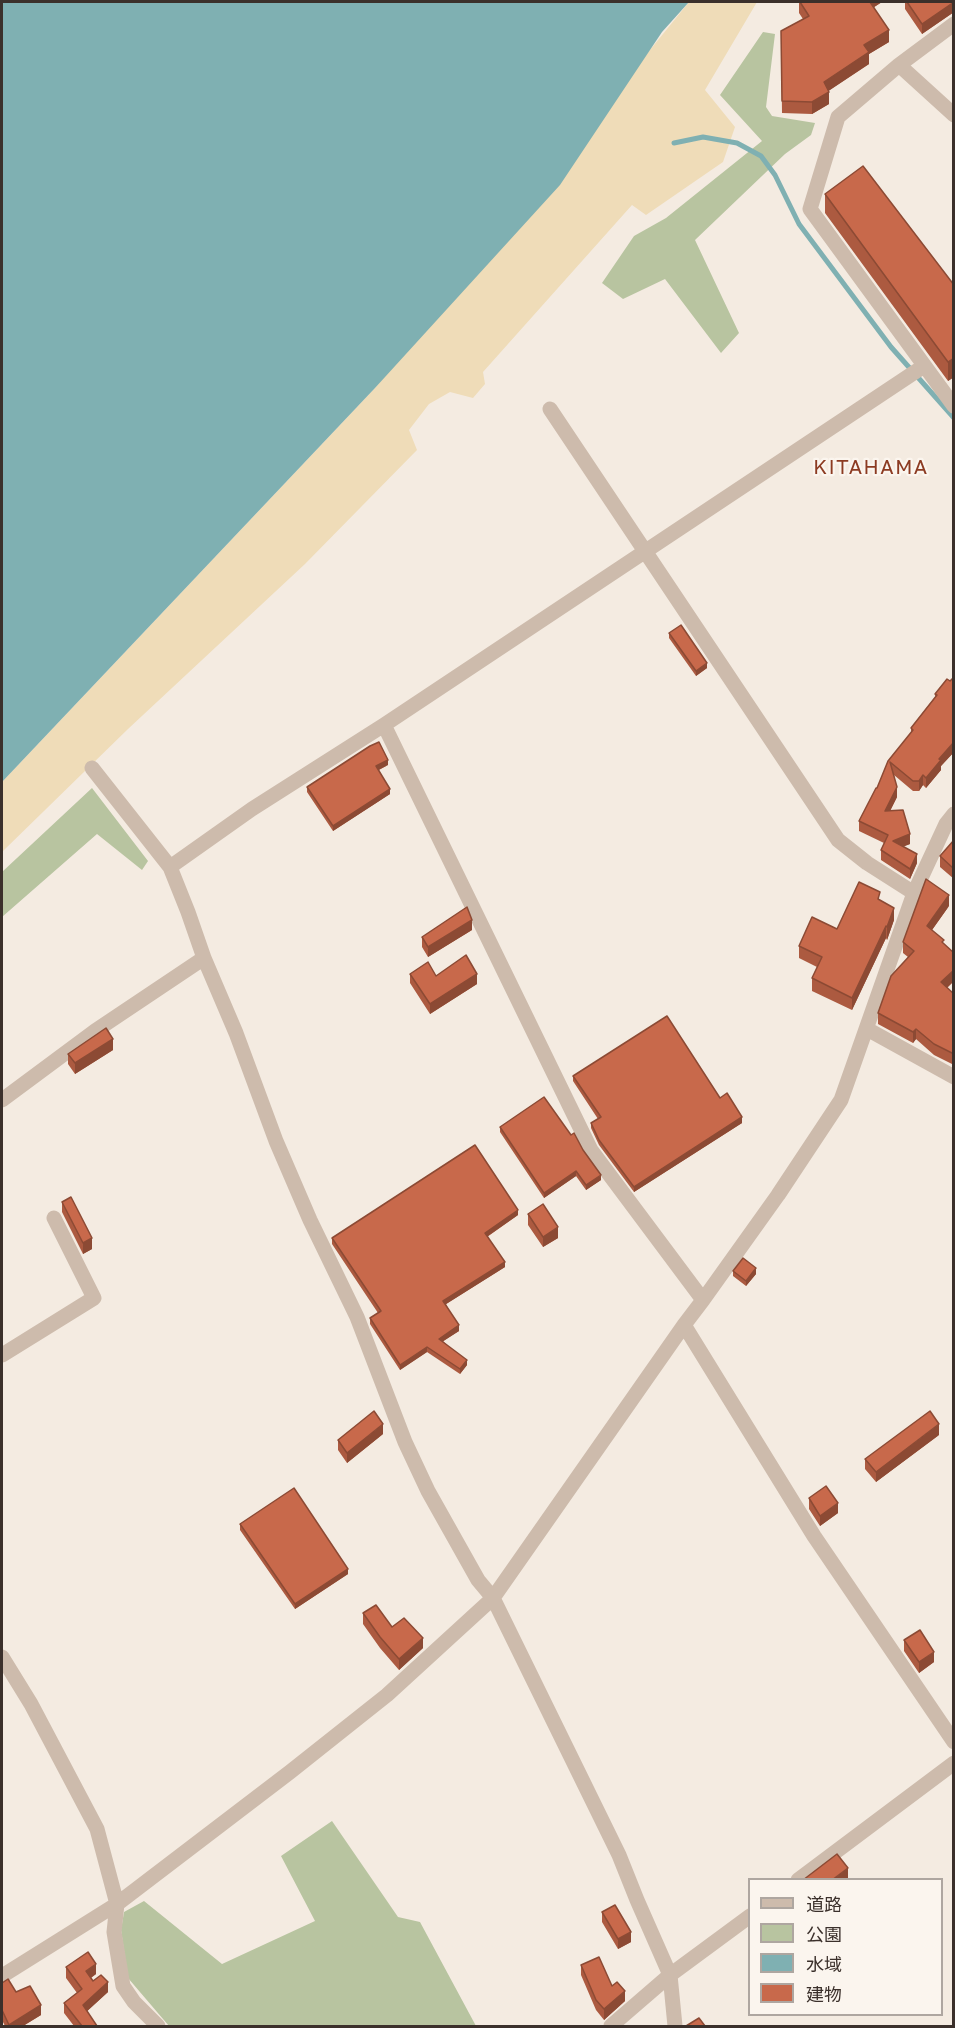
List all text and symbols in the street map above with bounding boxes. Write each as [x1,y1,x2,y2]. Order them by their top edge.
district label: KITAHAMA [813,456,929,480]
legend [748,1878,943,2016]
text: 道路 [806,1893,842,1915]
text: 公園 [806,1923,842,1945]
text: 水域 [806,1953,842,1975]
text: 建物 [806,1983,842,2005]

